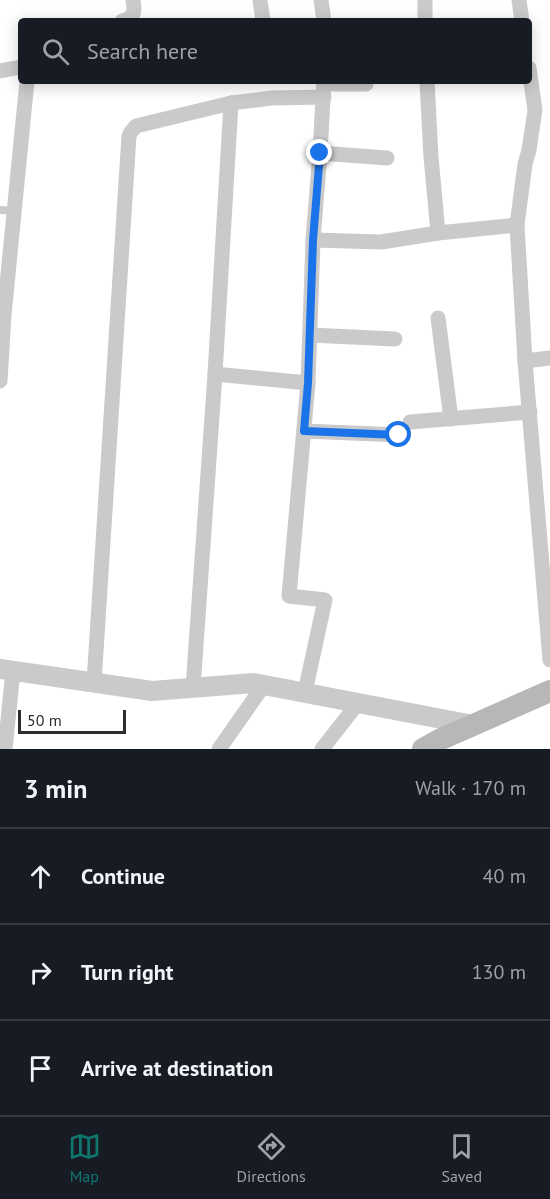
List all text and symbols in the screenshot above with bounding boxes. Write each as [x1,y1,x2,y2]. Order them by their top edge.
search box [18,18,532,84]
icon: search [39,35,72,68]
text: Search here [87,37,198,65]
route end [306,139,332,165]
route start [385,421,411,447]
scale bar [18,707,126,734]
text: 50 m [27,710,62,730]
text: 3 min [24,772,87,805]
text: Walk · 170 m [415,775,526,801]
icon: ahead [24,860,57,893]
text: Continue [81,862,165,890]
text: 40 m [483,863,526,889]
icon: right [24,956,57,989]
text: Turn right [81,958,173,986]
text: 130 m [472,959,526,985]
icon: arrive [24,1052,57,1085]
text: Arrive at destination [81,1054,273,1082]
tab: Map [68,1130,101,1186]
tab: Directions [237,1130,306,1186]
tab: Saved [441,1130,482,1186]

